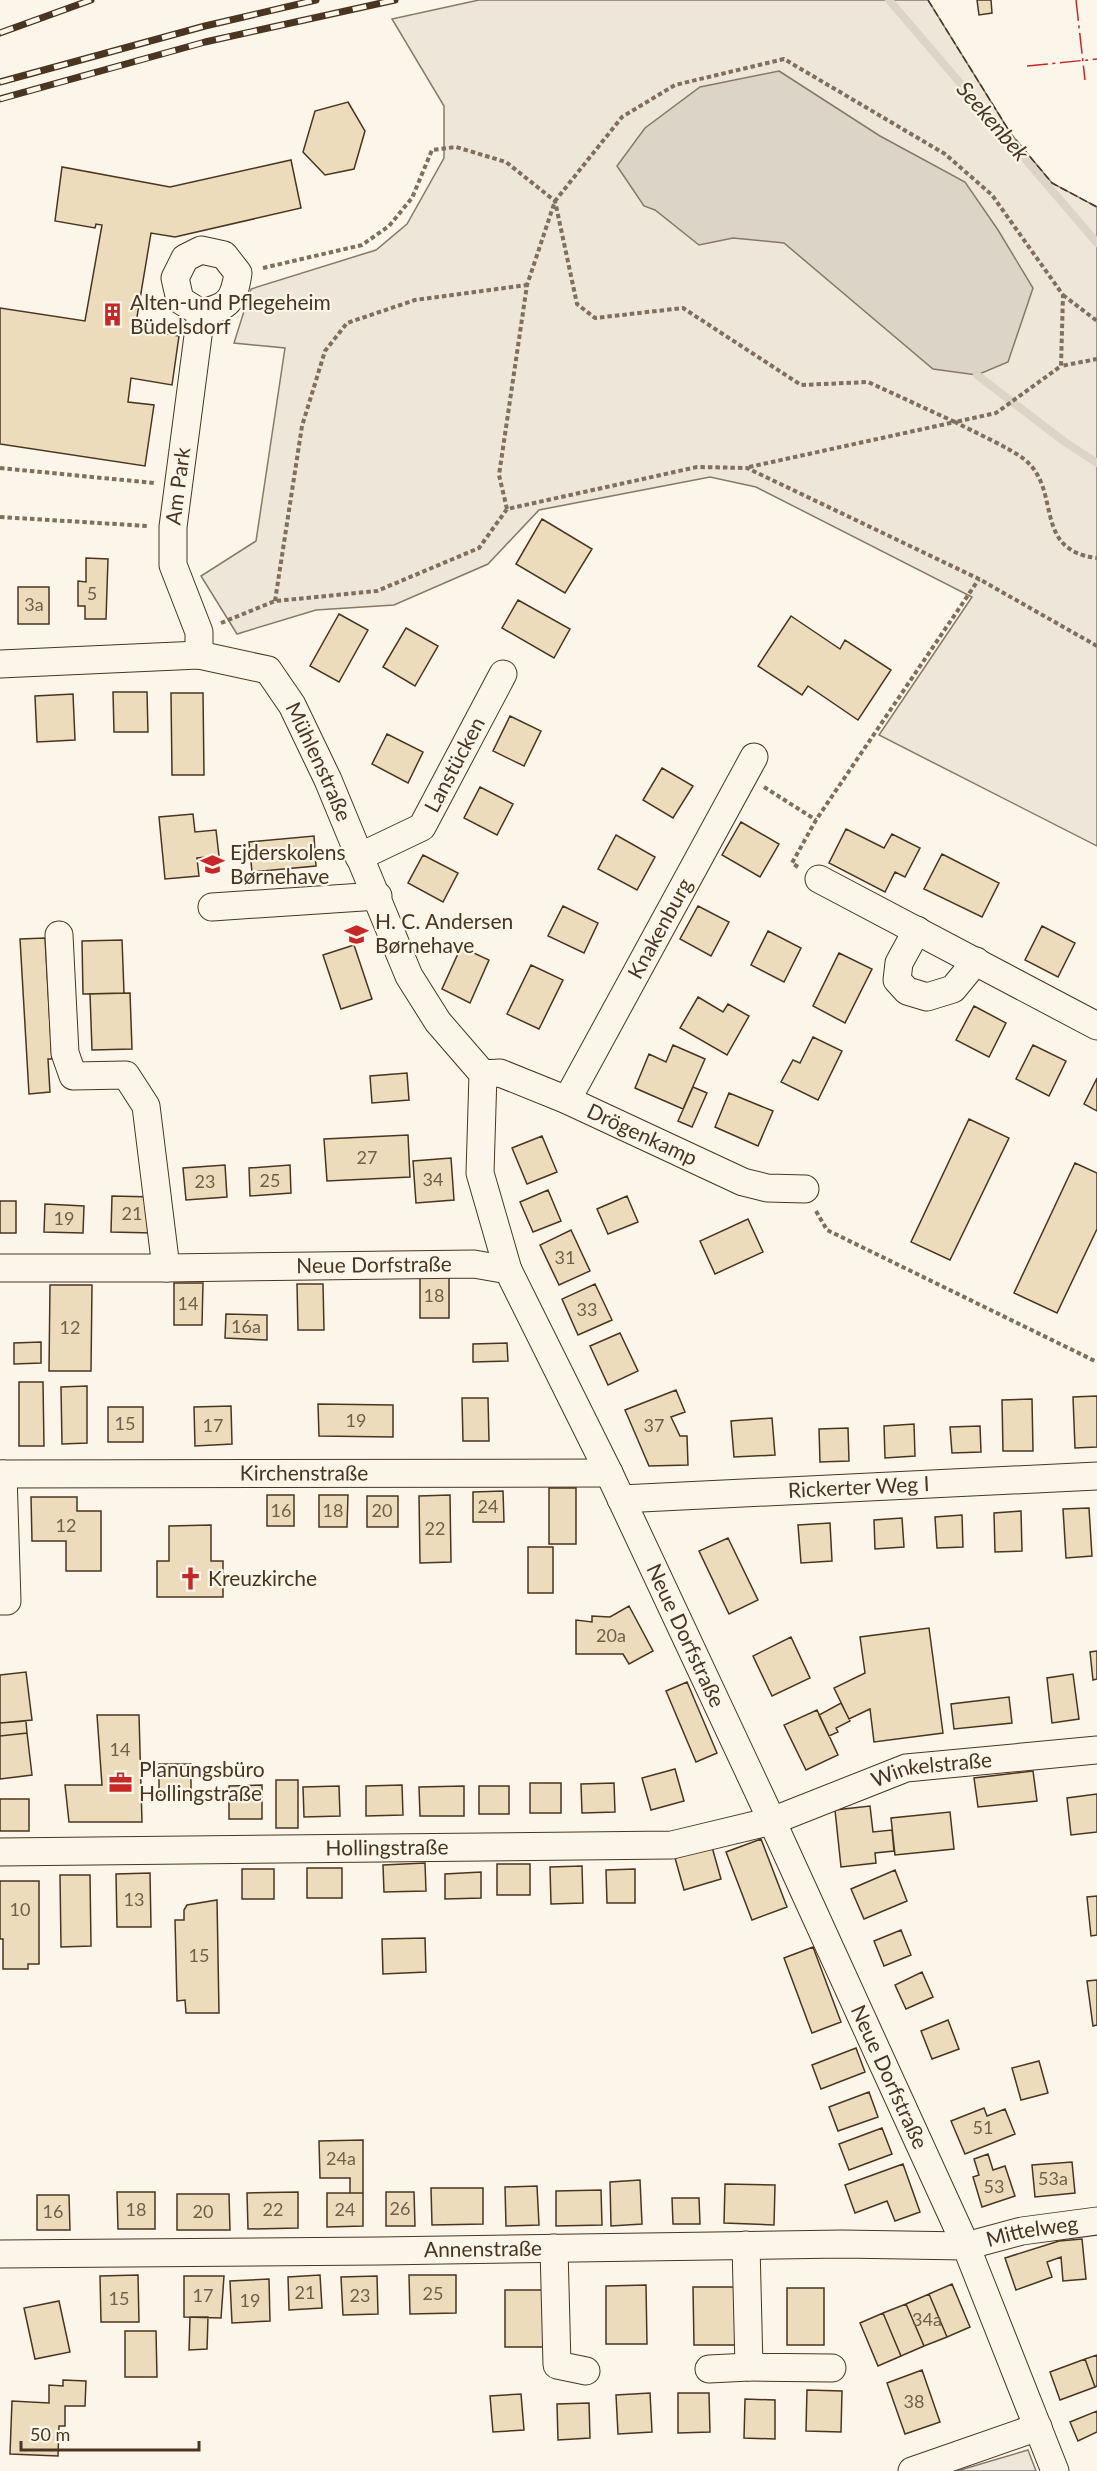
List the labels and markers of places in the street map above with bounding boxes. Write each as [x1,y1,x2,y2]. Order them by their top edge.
place label: Alten-und Pflegeheim Büdelsdorf [130,289,331,338]
building icon: Alten-und Pflegeheim Büdelsdorf [99,302,125,328]
place label: Ejderskolens Børnehave [230,839,345,888]
school or university icon: Ejderskolens Børnehave [199,852,225,878]
place label: H. C. Andersen Børnehave [375,908,513,957]
school or university icon: H. C. Andersen Børnehave [344,921,370,947]
place label: Kreuzkirche [208,1565,317,1590]
church icon: Kreuzkirche [177,1566,203,1592]
place label: Planungsbüro Hollingstraße [139,1756,265,1805]
office icon: Planungsbüro Hollingstraße [108,1769,134,1795]

